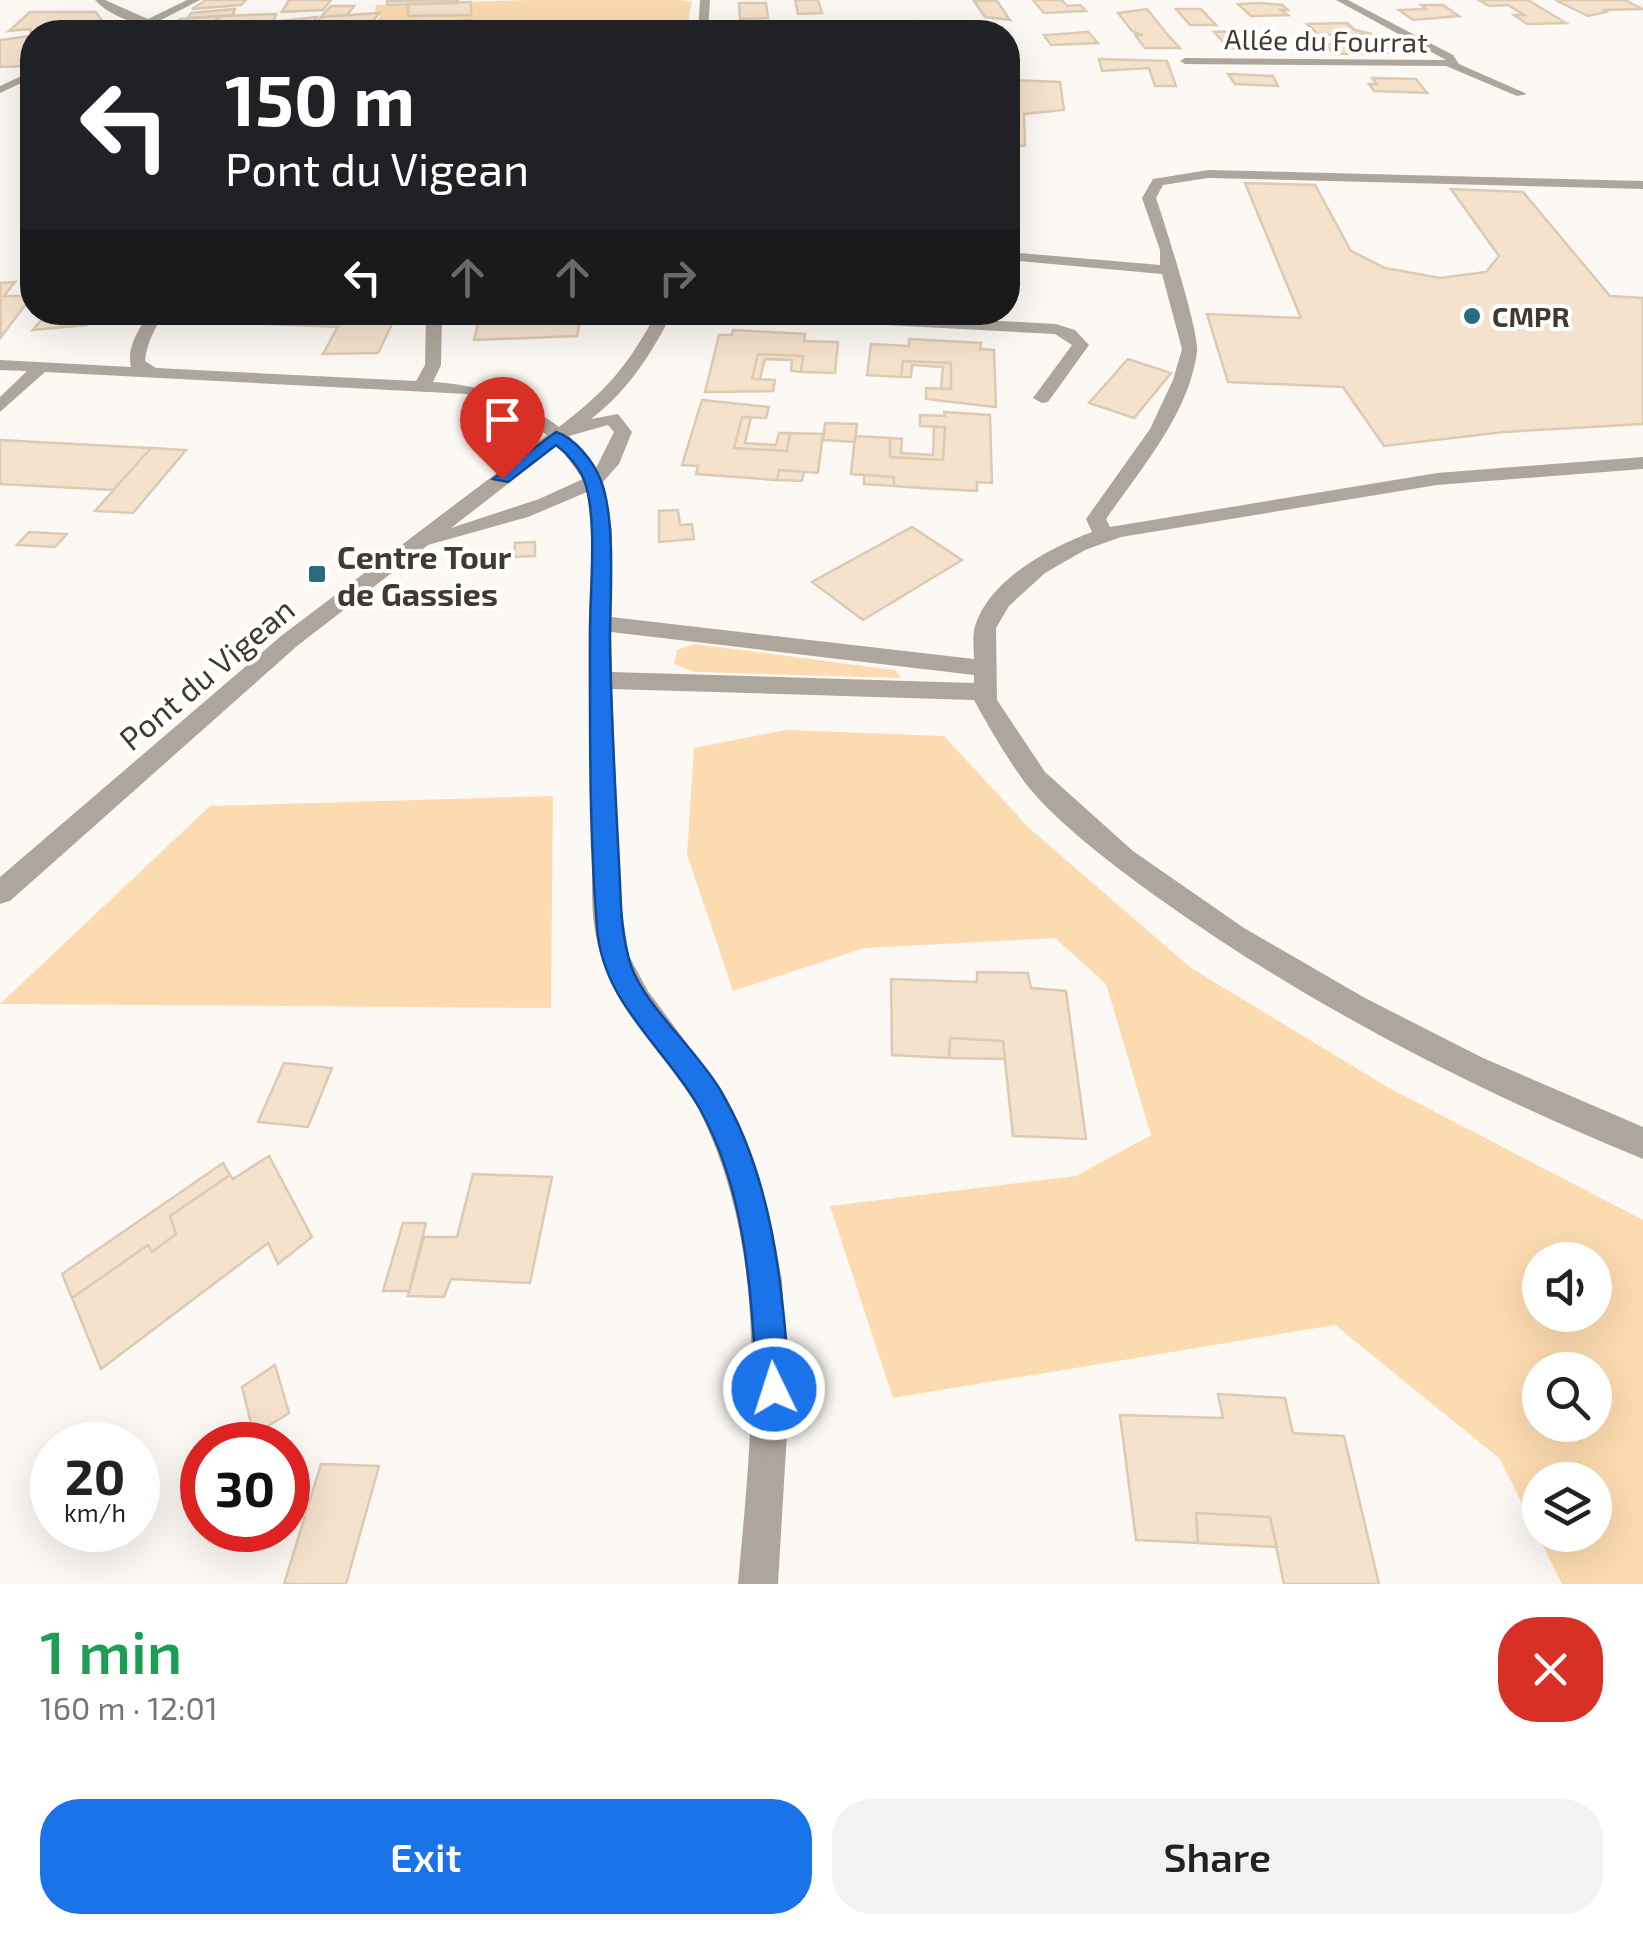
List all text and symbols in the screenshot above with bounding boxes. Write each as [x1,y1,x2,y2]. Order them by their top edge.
street label: Allée du Fourrat [1224,21,1428,59]
text: 150 m [225,56,415,140]
icon: left [60,60,190,190]
text: Pont du Vigean [225,141,529,195]
icon: left [335,250,390,305]
icon: ahead [440,250,495,305]
icon: ahead [545,250,600,305]
icon: right [650,250,705,305]
place label: CMPR [1492,299,1570,333]
marker: CMPR [1461,305,1483,327]
pin [460,377,545,480]
icon: arrive [475,392,530,447]
place label: Centre Tour de Gassies [337,537,512,612]
marker: Centre Tour de Gassies [306,563,328,585]
street label: Pont du Vigean [111,589,301,757]
map controls [1522,1242,1612,1552]
button: sound [1522,1242,1612,1332]
position arrow [722,1337,826,1441]
button: search [1522,1352,1612,1442]
speed limit sign: 30 [180,1422,310,1552]
text: 20 [65,1445,125,1505]
button: layers [1522,1462,1612,1552]
text: km/h [64,1497,126,1527]
text: 1 min [40,1614,182,1686]
button: close [1498,1617,1603,1722]
text: 160 m · 12:01 [40,1688,218,1726]
button: Exit [40,1799,812,1914]
button: Share [832,1799,1603,1914]

